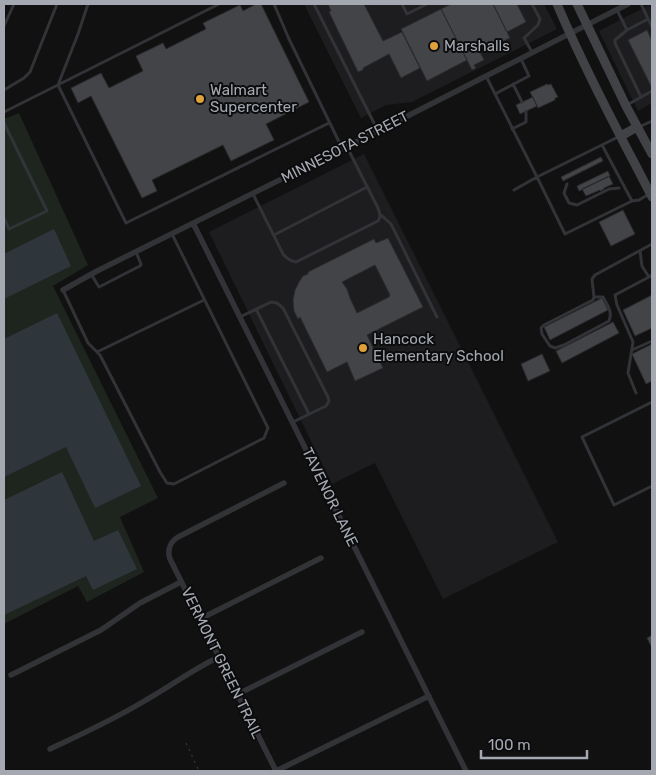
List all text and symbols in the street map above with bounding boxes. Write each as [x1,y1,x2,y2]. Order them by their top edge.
place label: Marshalls [444,37,510,55]
marker: Marshalls [428,40,440,52]
place label: Walmart Supercenter [210,81,297,116]
marker: Walmart Supercenter [194,93,206,105]
street label: MINNESOTA STREET [278,107,412,187]
place label: Hancock Elementary School [373,330,504,365]
marker: Hancock Elementary School [357,342,369,354]
street label: TAVENOR LANE [298,445,362,549]
street label: VERMONT GREEN TRAIL [177,584,267,742]
scale bar [481,728,587,760]
text: 100 m [488,736,530,754]

